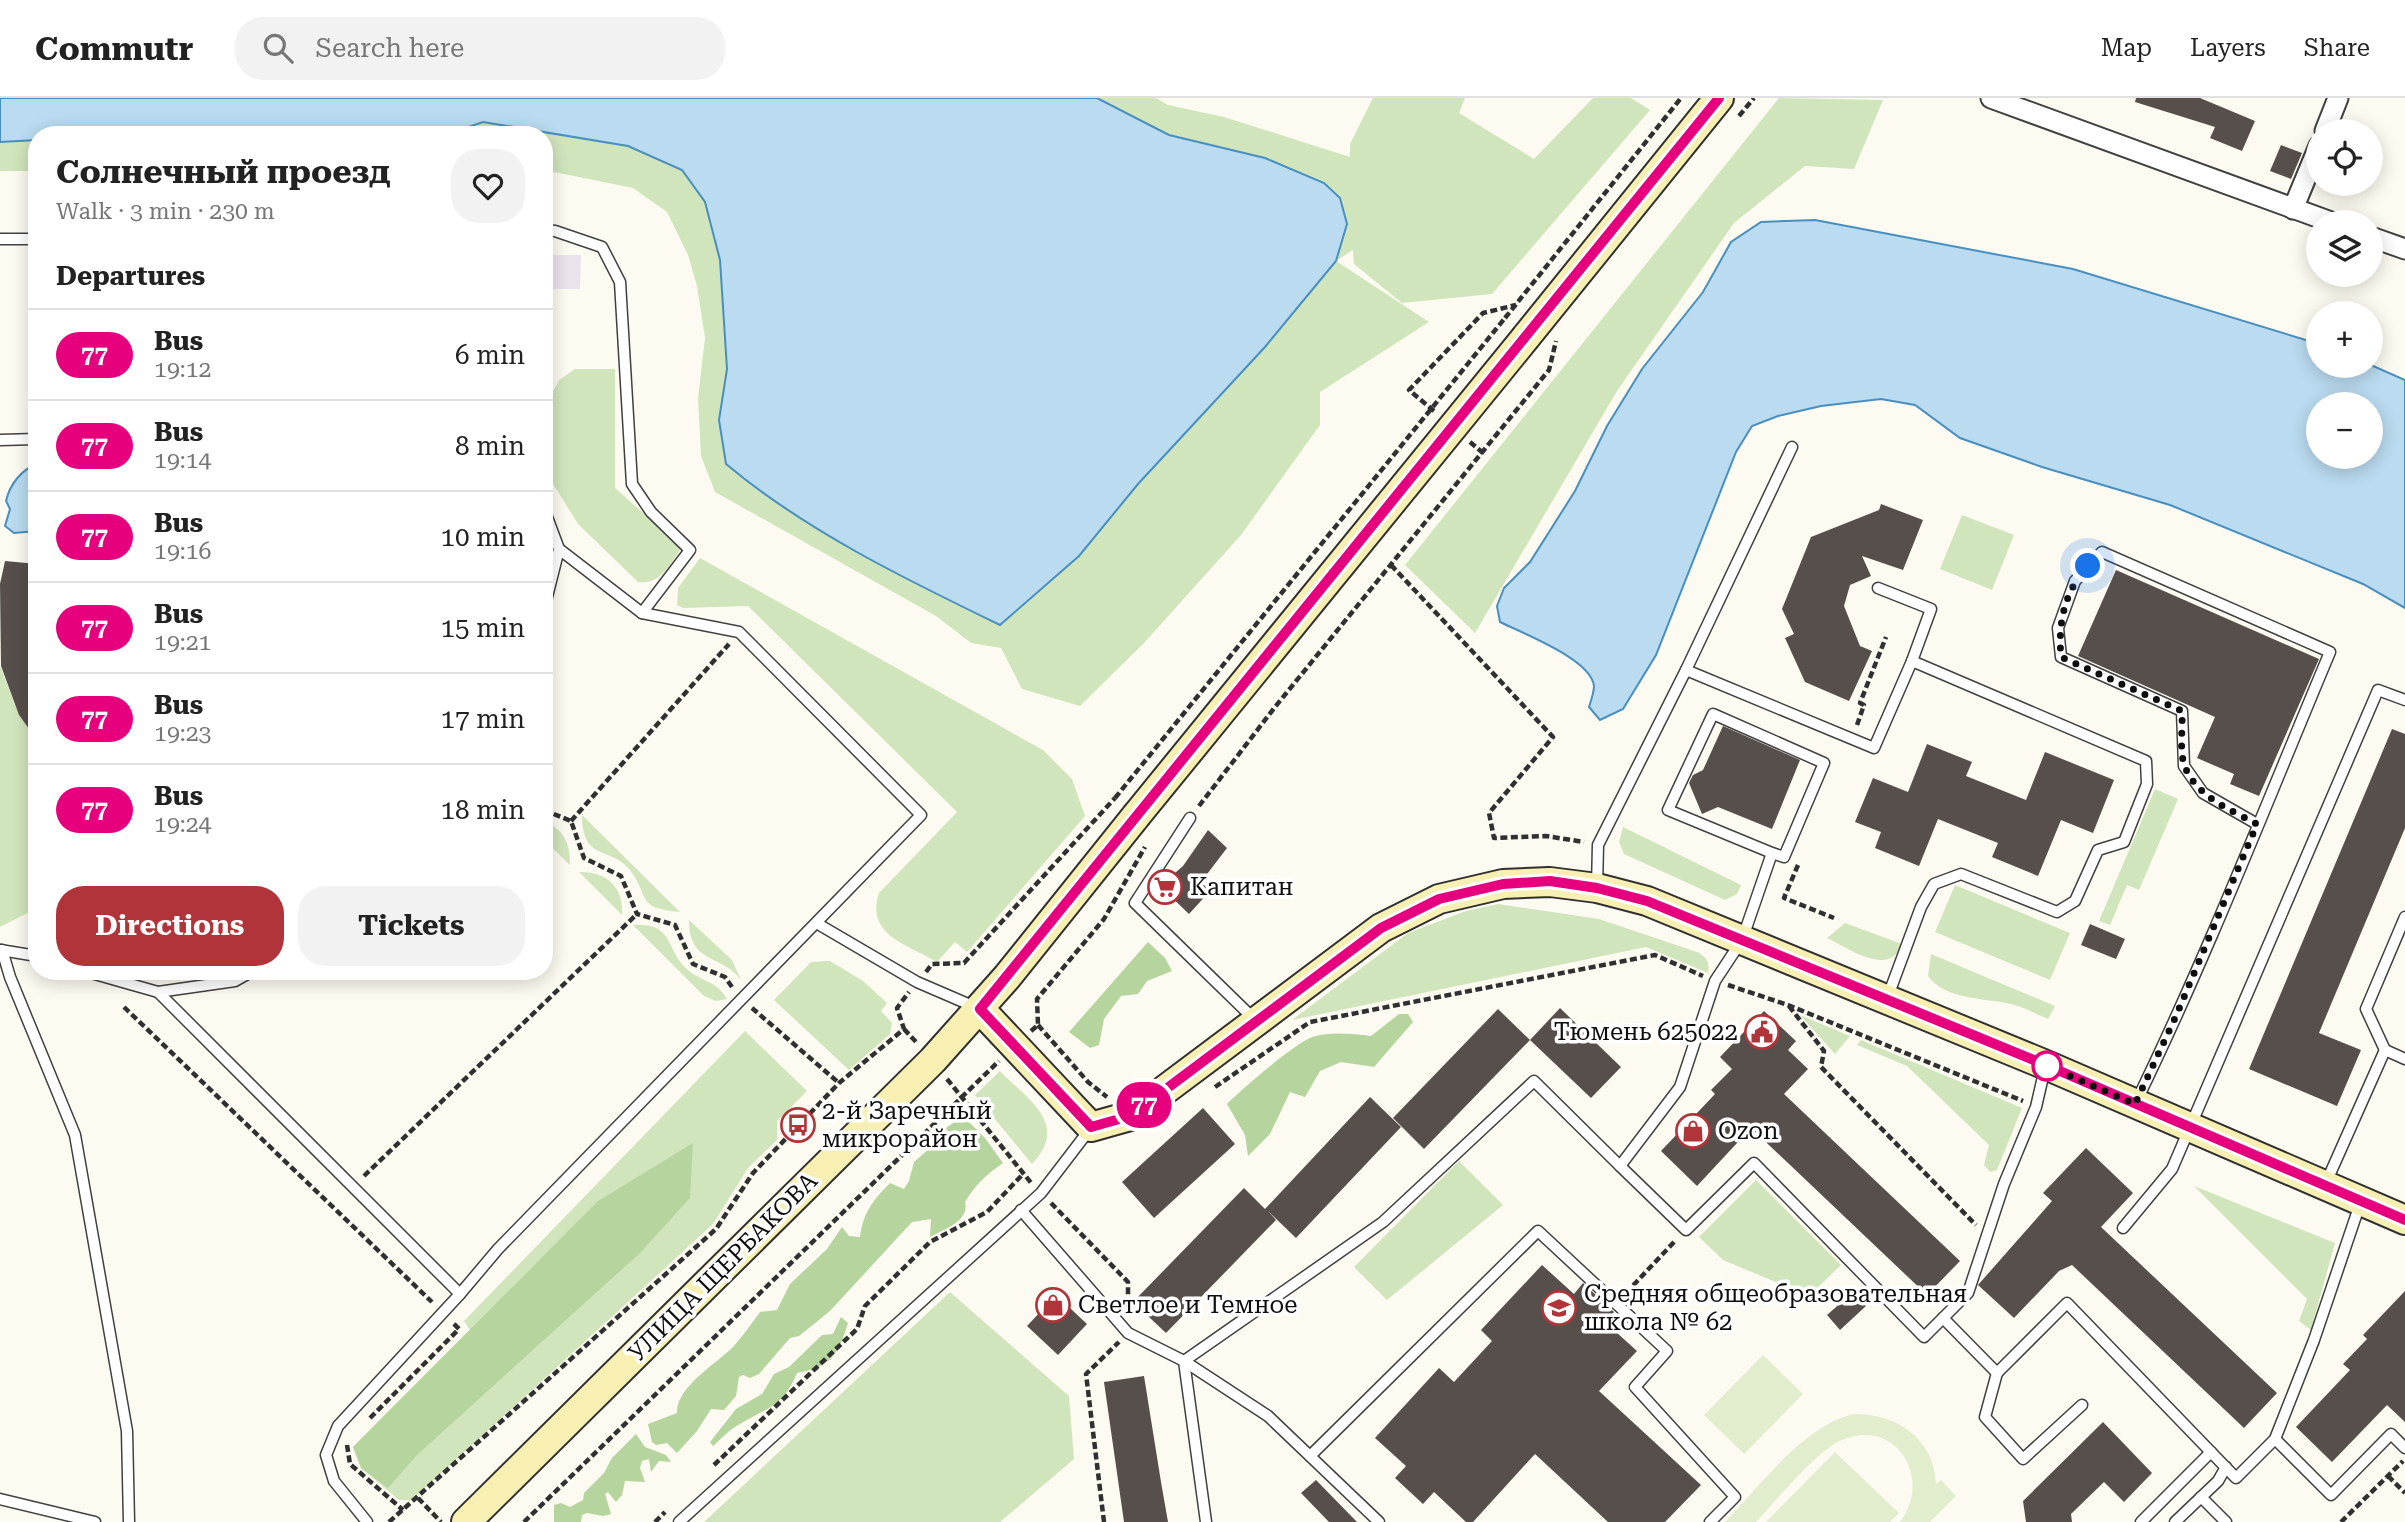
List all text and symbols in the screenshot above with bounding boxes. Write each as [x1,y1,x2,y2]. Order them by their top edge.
search box [235,17,725,80]
text: Commutr [35,29,193,68]
icon: search [259,29,297,67]
text: Search here [315,33,464,63]
text: Map [2101,34,2152,62]
text: Layers [2190,34,2266,62]
text: Share [2304,34,2370,62]
map controls [2306,119,2383,469]
button: locate [2306,119,2383,196]
button: heart [451,149,525,223]
text: Солнечный проезд [56,152,390,191]
text: Walk · 3 min · 230 m [56,198,275,225]
button: layers [2306,210,2383,287]
text: Departures [56,261,205,291]
button: + [2306,301,2383,378]
text: Bus [154,326,203,356]
text: 6 min [455,340,525,370]
text: 77 [81,341,108,369]
text: 19:12 [154,356,211,383]
button: − [2306,392,2383,469]
text: Bus [154,417,203,447]
text: 8 min [455,431,525,461]
text: 77 [81,432,108,460]
text: 19:14 [154,447,211,474]
text: Bus [154,508,203,538]
text: 10 min [441,522,525,552]
text: 77 [81,523,108,551]
text: 19:16 [154,538,211,565]
your location [2070,548,2105,583]
text: Bus [154,599,203,629]
text: 15 min [441,613,525,643]
text: 77 [81,614,108,642]
text: 19:21 [154,629,211,656]
text: Bus [154,690,203,720]
text: 17 min [441,704,525,734]
text: 77 [81,705,108,733]
text: 19:23 [154,720,211,747]
text: Bus [154,781,203,811]
text: 18 min [441,795,525,825]
text: 77 [81,796,108,824]
text: 19:24 [154,811,211,838]
supermarket icon: Капитан [1146,868,1184,906]
place label: Капитан [1190,873,1293,901]
button: Directions [56,886,284,966]
button: Tickets [298,886,525,966]
public building icon: Тюмень 625022 [1743,1013,1781,1051]
place label: Тюмень 625022 [1554,1018,1738,1046]
unlabelled marker [2032,1051,2062,1081]
line badge: 77 [1112,1082,1176,1128]
text: 77 [1131,1091,1157,1119]
place label: 2-й Заречный микрорайон [822,1097,992,1153]
bus stop icon: 2-й Заречный микрорайон [779,1106,817,1144]
shop icon: Ozon [1674,1112,1712,1150]
place label: Ozon [1718,1117,1779,1145]
street label: УЛИЦА ЩЕРБАКОВА [623,1167,823,1367]
place label: Средняя общеобразовательная школа № 62 [1584,1280,1967,1336]
shop icon: Светлое и Темное [1034,1286,1072,1324]
school or university icon: Средняя общеобразовательная школа № 62 [1540,1289,1578,1327]
place label: Светлое и Темное [1078,1291,1297,1319]

